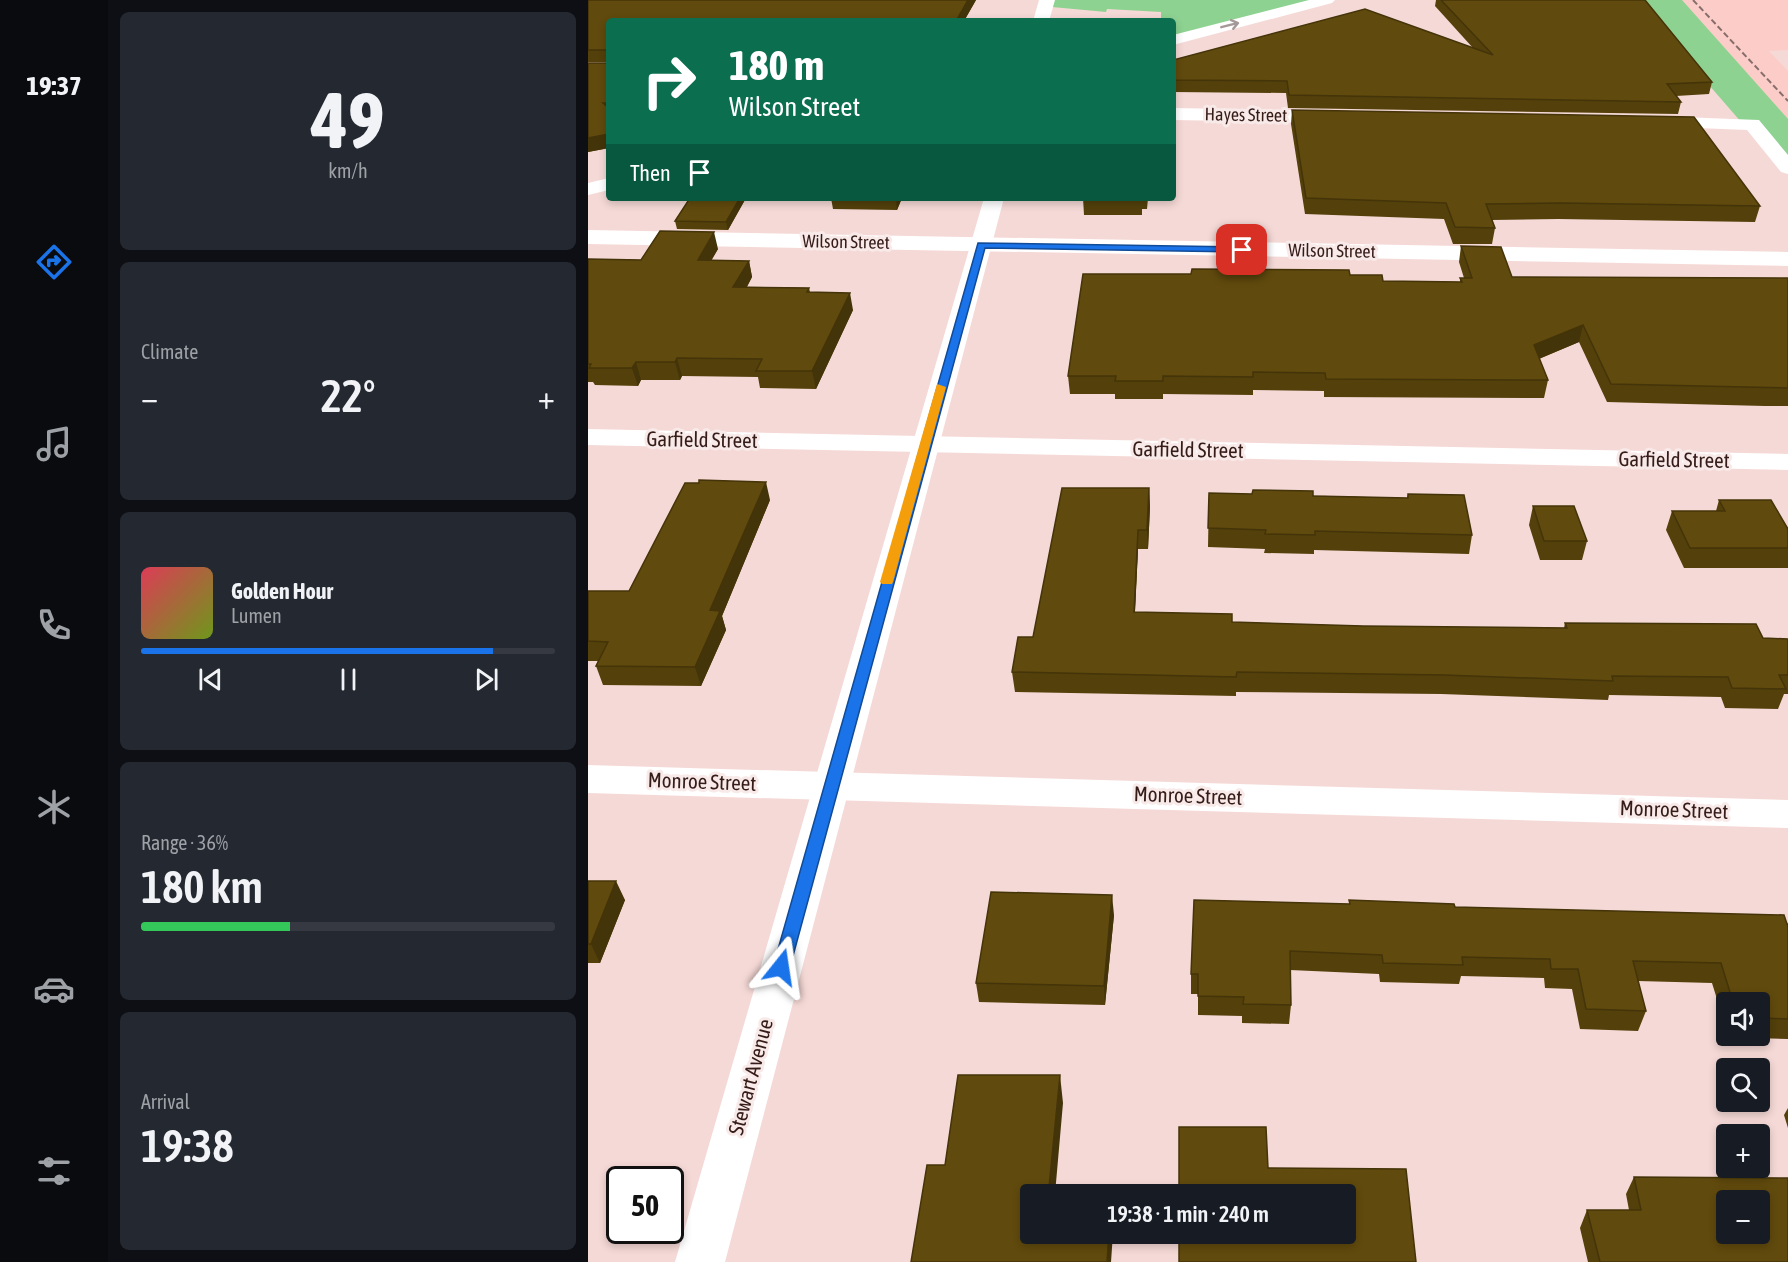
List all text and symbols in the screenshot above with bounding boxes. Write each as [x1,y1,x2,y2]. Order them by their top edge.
one-way arrow [1220,19,1239,30]
text: 180 m [729,41,824,89]
icon: right [630,42,708,120]
text: 19:37 [26,70,82,101]
text: 49 [311,75,385,165]
text: Wilson Street [729,91,860,122]
street label: Hayes Street [1205,103,1287,126]
icon: arrive [683,156,716,189]
text: km/h [328,159,368,182]
text: Then [630,160,671,186]
pin [1216,224,1267,275]
street label: Wilson Street [802,230,890,253]
icon: arrive [1225,233,1258,266]
street label: Wilson Street [1288,239,1376,262]
icon: directions [33,241,75,283]
text: Climate [141,340,198,363]
text: 22° [321,370,375,422]
text: − [141,378,158,416]
text: + [538,378,555,416]
icon: music [33,423,75,465]
street label: Garfield Street [646,426,758,452]
street label: Garfield Street [1132,436,1244,462]
street label: Garfield Street [1618,446,1730,472]
text: Golden Hour [231,578,333,604]
icon: phone [33,604,75,646]
text: Lumen [231,604,282,627]
icon: previous [194,663,227,696]
icon: pause [332,663,365,696]
icon: next [470,663,503,696]
street label: Monroe Street [647,767,757,795]
street label: Monroe Street [1133,781,1243,809]
icon: climate [33,786,75,828]
street label: Monroe Street [1619,795,1729,823]
text: Range · 36% [141,831,228,854]
text: 180 km [141,861,263,913]
position arrow [749,935,813,999]
icon: car [33,968,75,1010]
map controls [1716,992,1770,1244]
button: sound [1716,992,1770,1046]
street label: Stewart Avenue [723,1016,777,1137]
button: search [1716,1058,1770,1112]
text: Arrival [141,1090,190,1113]
text: 19:38 [141,1120,234,1172]
button: + [1716,1124,1770,1178]
icon: filters [33,1150,75,1192]
speed limit sign: 50 [606,1166,684,1244]
button: − [1716,1190,1770,1244]
text: 19:38 · 1 min · 240 m [1107,1201,1269,1227]

